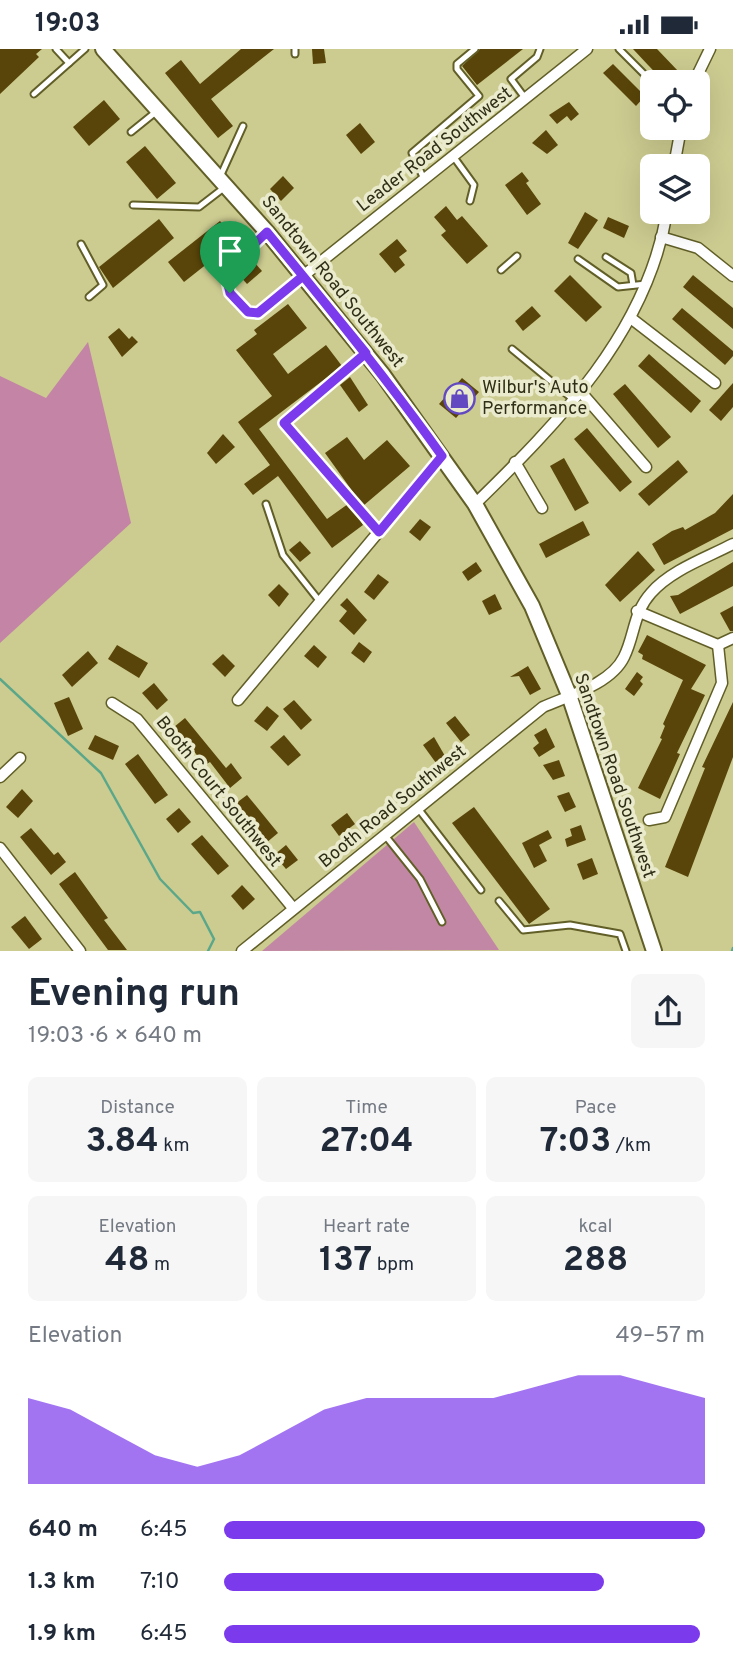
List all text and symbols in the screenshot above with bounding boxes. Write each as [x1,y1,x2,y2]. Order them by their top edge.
text: 19:03 [35,8,100,41]
map controls [640,70,710,224]
button: locate [640,70,710,140]
street label: Leader Road Southwest [353,82,517,218]
button: layers [640,154,710,224]
street label: Sandtown Road Southwest [255,191,409,373]
pin [200,221,260,293]
icon: arrive [211,232,249,270]
place label: Wilbur's Auto Performance [482,377,589,421]
shop icon: Wilbur's Auto Performance [442,381,476,415]
street label: Sandtown Road Southwest [568,671,660,881]
street label: Booth Court Southwest [150,712,286,872]
street label: Booth Road Southwest [315,740,471,874]
text: Evening run [28,971,240,1020]
button: share [631,974,705,1048]
text: 19:03 · 6 × 640 m [28,1022,202,1051]
text: Distance [100,1096,175,1120]
text: Time [345,1096,388,1120]
text: Pace [575,1096,616,1120]
text: 3.84 [86,1120,159,1164]
text: 27:04 [320,1120,413,1164]
text: 7:03 [540,1120,611,1164]
text: km [159,1134,189,1158]
text: /km [611,1134,651,1158]
text: Elevation [98,1215,177,1239]
text: Heart rate [323,1215,410,1239]
text: kcal [579,1215,612,1239]
text: 48 [105,1239,149,1283]
text: 137 [319,1239,372,1283]
text: 288 [563,1239,628,1283]
text: m [149,1253,170,1277]
text: bpm [372,1253,414,1277]
text: Elevation [28,1322,123,1351]
text: 49–57 m [616,1322,705,1351]
text: 640 m [28,1516,98,1545]
text: 6:45 [140,1516,187,1545]
text: 1.3 km [28,1568,95,1597]
text: 7:10 [140,1568,180,1597]
text: 1.9 km [28,1620,96,1649]
text: 6:45 [140,1620,187,1649]

